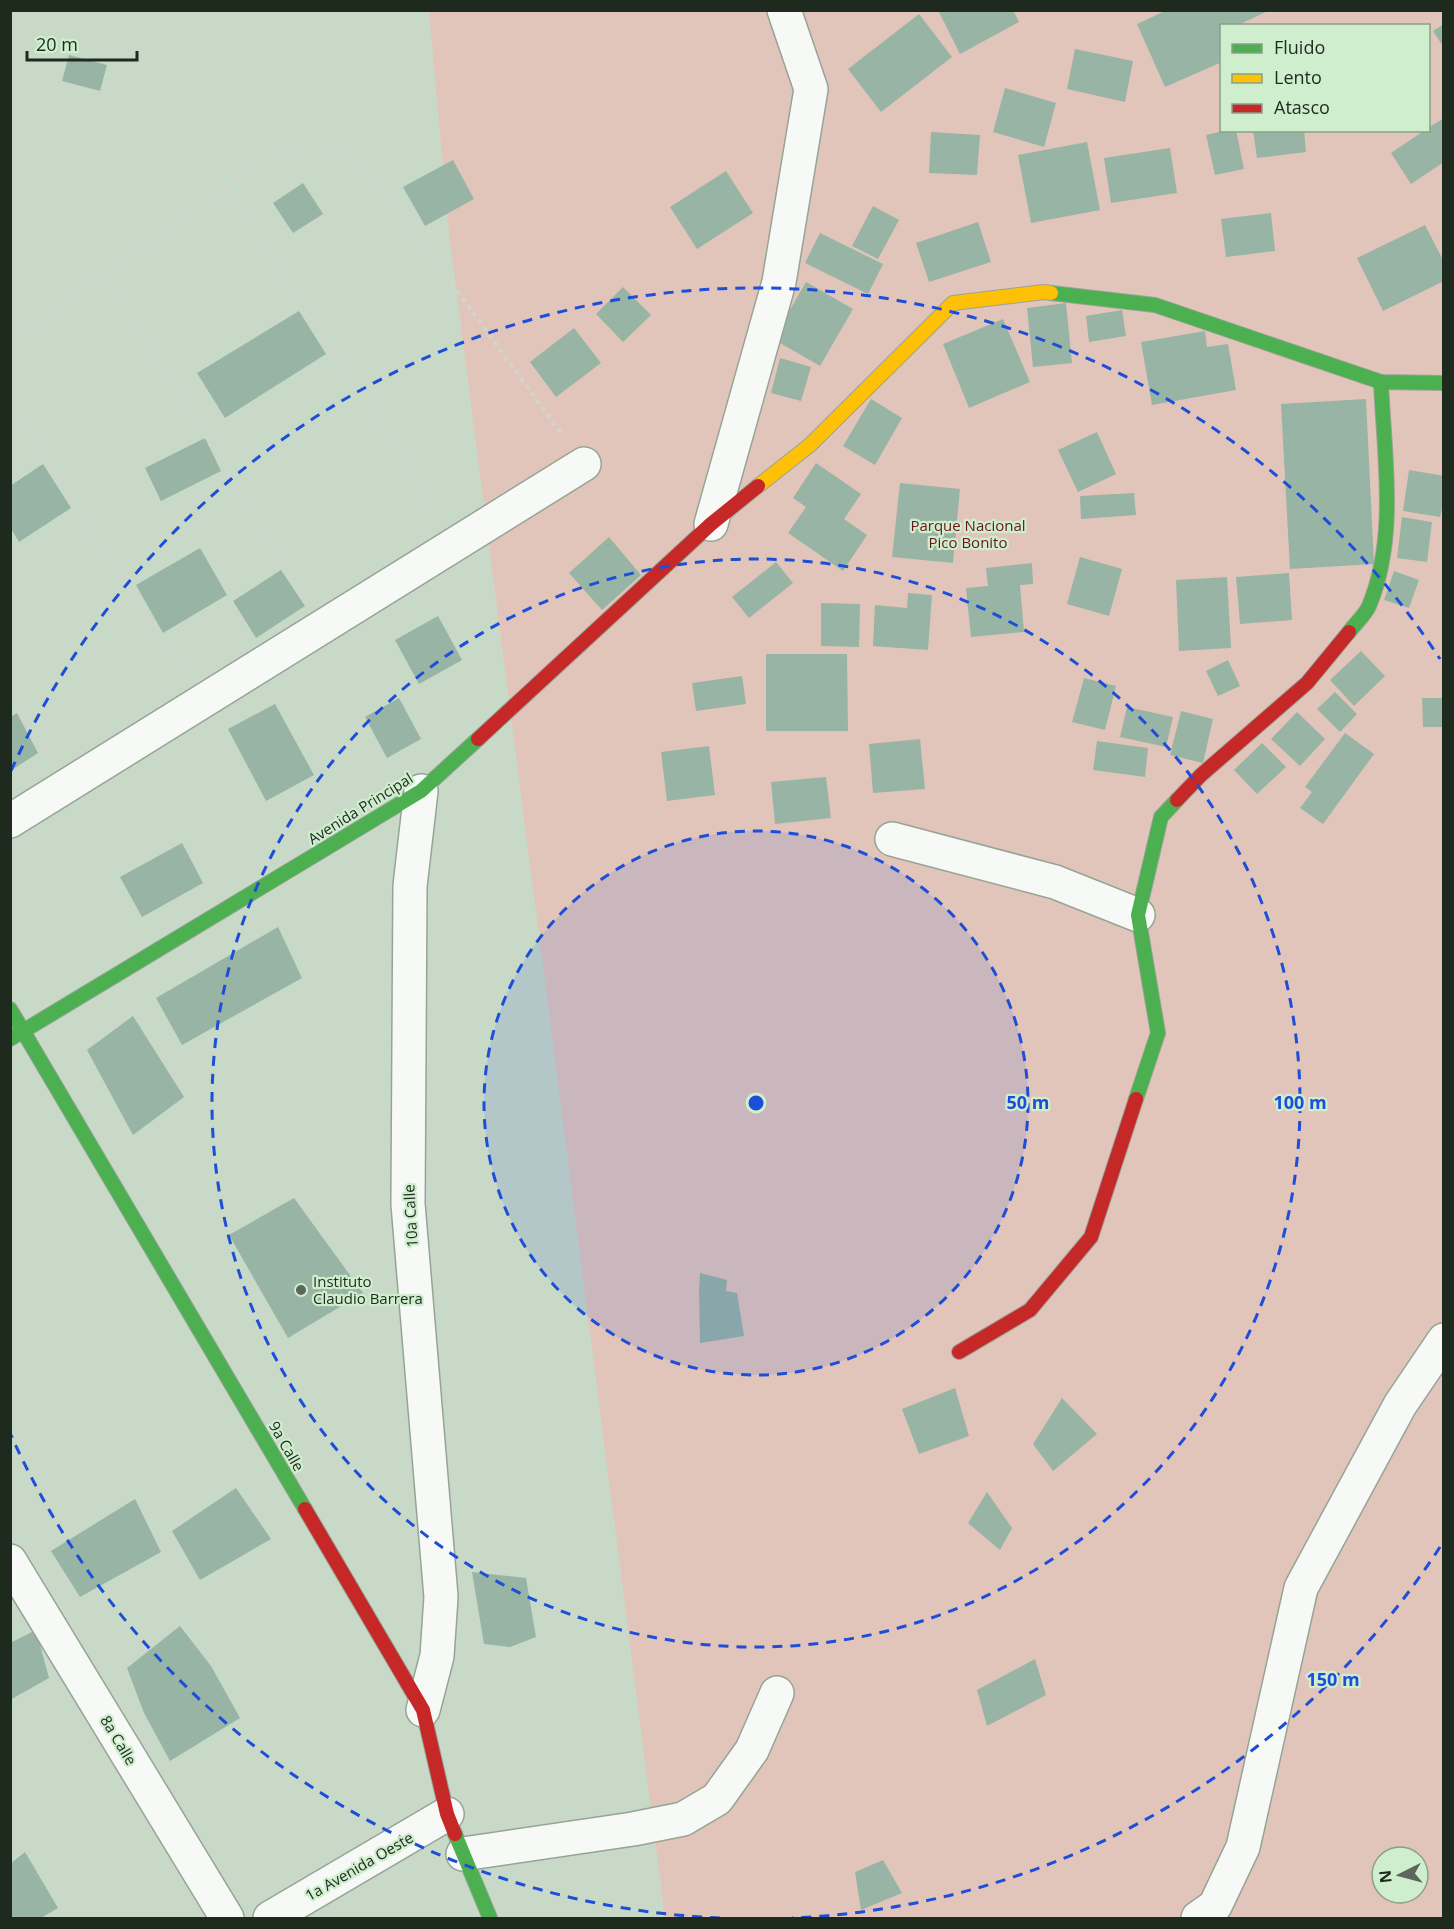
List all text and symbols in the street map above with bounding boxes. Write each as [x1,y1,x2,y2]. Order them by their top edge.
scale bar [27,24,136,62]
legend [1220,24,1430,132]
text: 20 m [36,32,78,56]
text: Fluido [1274,35,1325,59]
text: Lento [1274,65,1322,89]
text: Atasco [1274,95,1330,119]
park label: Parque Nacional Pico Bonito [910,515,1026,552]
street label: Avenida Principal [304,768,416,848]
text: 50 m [1007,1090,1049,1114]
text: 100 m [1273,1090,1327,1114]
centre of rings [746,1093,766,1113]
street label: 10a Calle [398,1184,422,1248]
place label: Instituto Claudio Barrera [313,1271,423,1308]
marker: Instituto Claudio Barrera [294,1283,308,1297]
street label: 9a Calle [265,1417,309,1475]
text: 150 m [1306,1667,1360,1691]
street label: 8a Calle [96,1711,142,1769]
street label: 1a Avenida Oeste [301,1827,417,1905]
north arrow [1370,1845,1430,1905]
text: N [1373,1869,1397,1884]

